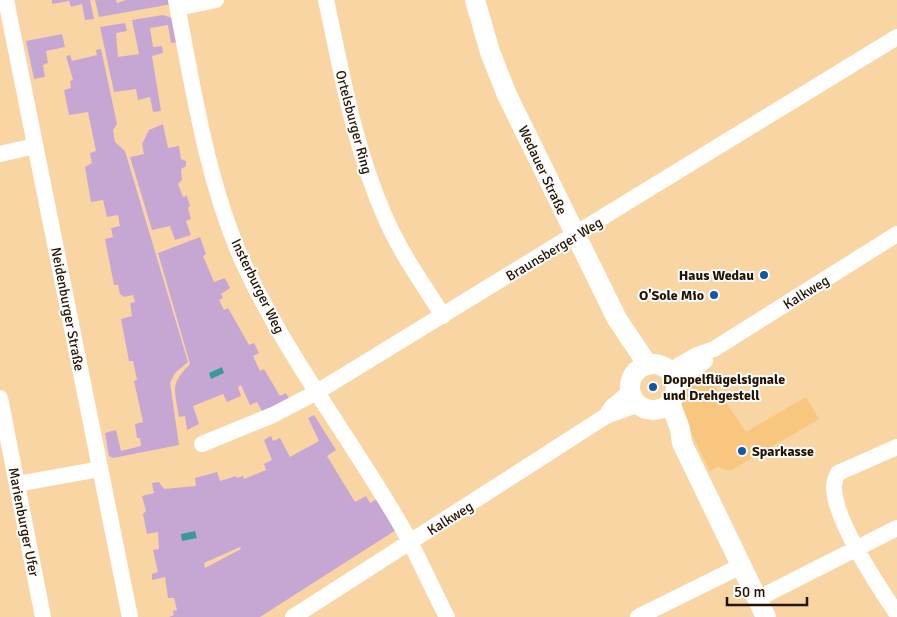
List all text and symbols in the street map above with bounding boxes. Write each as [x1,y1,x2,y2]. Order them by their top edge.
street label: Ortelsburger Ring [332,68,376,176]
street label: Wedauer Straße [514,123,571,217]
street label: Braunsberger Weg [503,214,606,285]
street label: Insterburger Weg [227,236,288,336]
street label: Neidenburger Straße [47,246,88,372]
place label: Haus Wedau [679,267,754,284]
marker: Haus Wedau [758,269,770,281]
street label: Kalkweg [780,272,832,313]
place label: O'Sole Mio [639,287,704,304]
marker: O'Sole Mio [708,289,720,301]
place label: Doppelflügelsignale und Drehgestell [663,371,785,404]
marker: Doppelflügelsignale und Drehgestell [647,381,659,393]
place label: Sparkasse [752,443,814,460]
marker: Sparkasse [736,445,748,457]
street label: Marienburger Ufer [5,466,43,579]
street label: Kalkweg [424,498,476,539]
scale bar [727,574,807,606]
text: 50 m [734,583,765,601]

